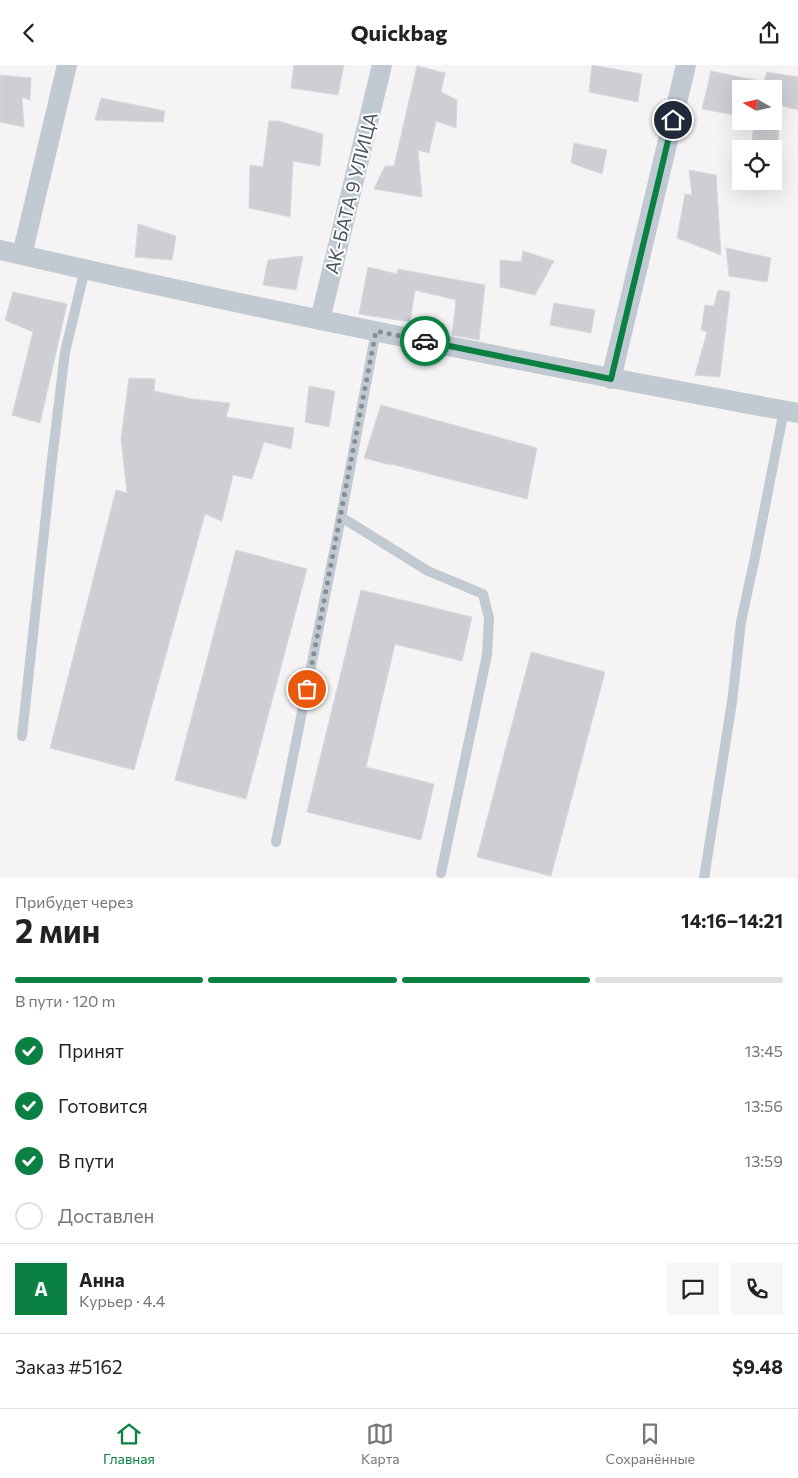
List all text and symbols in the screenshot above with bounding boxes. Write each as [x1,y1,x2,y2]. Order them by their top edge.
icon: back [15,19,43,47]
text: Quickbag [351,19,447,46]
icon: share [755,19,783,47]
north arrow [732,80,782,130]
map controls [732,80,782,190]
pin [652,99,694,141]
icon: home [659,106,687,134]
street label: АК-БАТА 9 УЛИЦА [319,110,382,276]
button: locate [732,140,782,190]
courier [400,316,450,366]
icon: car [411,327,439,355]
pin [286,668,328,710]
icon: bag [293,675,321,703]
text: Прибудет через [15,892,134,911]
text: 14:16–14:21 [681,909,783,932]
text: 2 мин [15,910,100,950]
text: В пути · 120 m [15,991,116,1010]
icon: check [15,1037,43,1065]
text: Принят [58,1039,124,1062]
text: 13:45 [744,1041,783,1060]
icon: check [15,1092,43,1120]
text: Готовится [58,1094,148,1117]
text: 13:56 [744,1096,783,1115]
icon: check [15,1147,43,1175]
text: В пути [58,1149,114,1172]
text: 13:59 [744,1151,783,1170]
text: Доставлен [58,1204,154,1227]
button: chat [667,1263,719,1315]
button: phone [731,1263,783,1315]
text: Анна [79,1268,125,1291]
text: А [34,1277,48,1300]
text: Курьер · 4.4 [79,1291,165,1310]
text: Заказ #5162 [15,1355,123,1378]
text: $9.48 [732,1355,783,1378]
tab: Главная [103,1420,155,1467]
tab: Карта [361,1420,400,1467]
tab: Сохранённые [606,1420,695,1467]

